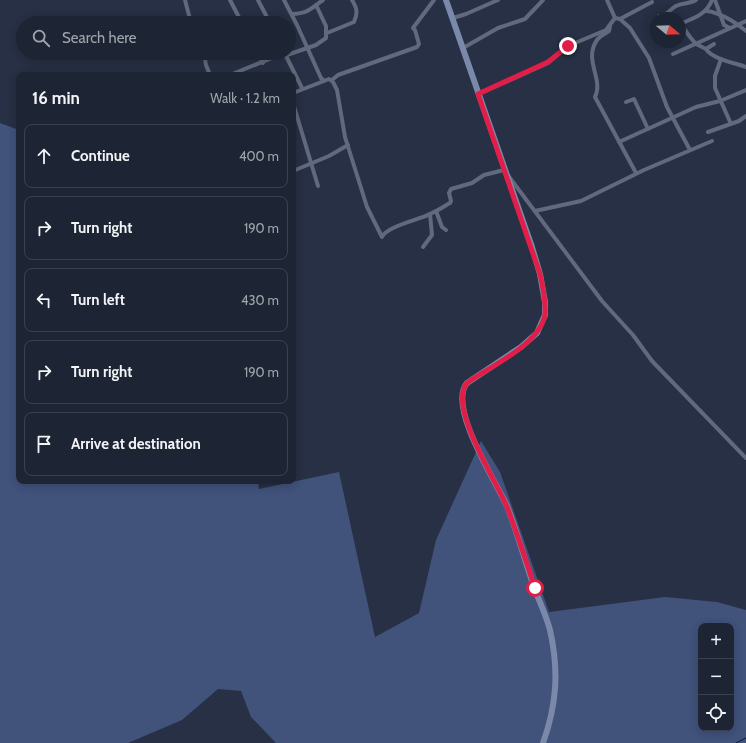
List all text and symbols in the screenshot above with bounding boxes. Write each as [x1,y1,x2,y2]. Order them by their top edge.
north arrow [650,12,686,48]
search box [16,16,296,60]
icon: search [30,27,52,49]
text: Search here [62,29,137,47]
route end [559,37,577,55]
text: 16 min [32,88,80,108]
text: Walk · 1.2 km [210,90,280,106]
icon: ahead [33,145,55,167]
text: Continue [71,147,130,165]
text: 400 m [239,148,279,164]
icon: right [33,217,55,239]
text: Turn right [71,219,132,237]
text: 190 m [244,220,279,236]
icon: left [33,289,55,311]
text: Turn left [71,291,125,309]
text: 430 m [241,292,279,308]
icon: right [33,361,55,383]
text: Turn right [71,363,132,381]
text: 190 m [244,364,279,380]
icon: arrive [33,433,55,455]
text: Arrive at destination [71,435,201,453]
route start [526,579,544,597]
map controls [698,623,734,731]
button: + [698,623,734,659]
button: − [698,659,734,695]
button: locate [698,695,734,731]

